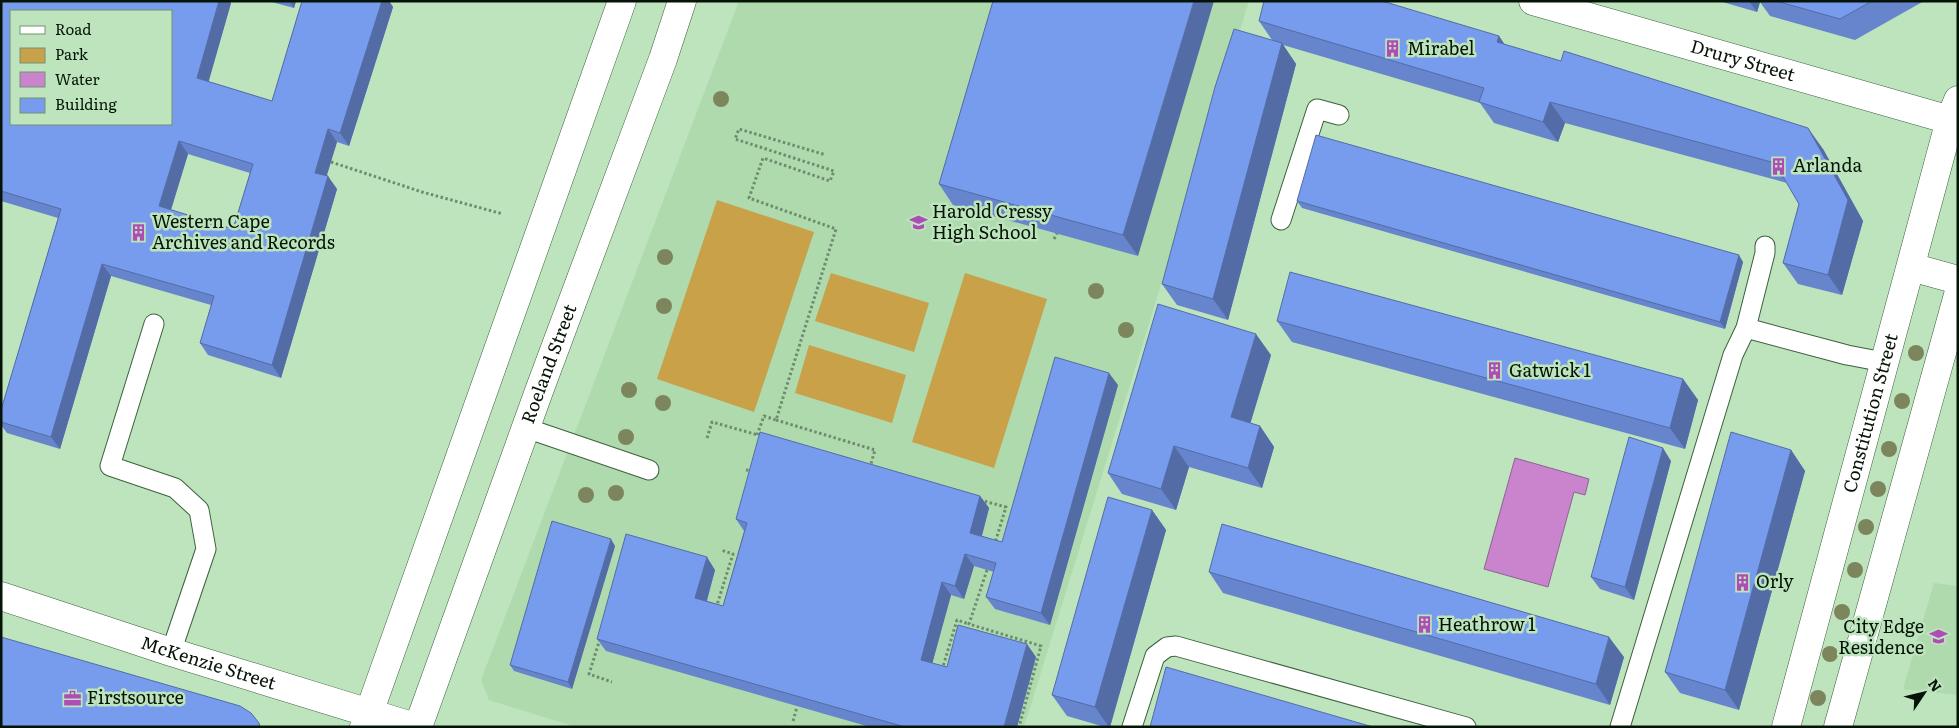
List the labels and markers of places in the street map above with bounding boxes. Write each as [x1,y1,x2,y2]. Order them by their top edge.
place label: Mirabel [1407,34,1475,61]
building icon: Mirabel [1383,39,1403,59]
place label: Arlanda [1793,151,1862,178]
building icon: Arlanda [1769,156,1789,176]
place label: Harold Cressy High School [932,197,1053,245]
place label: Western Cape Archives and Records [152,207,335,255]
school or university icon: Harold Cressy High School [908,212,928,232]
building icon: Western Cape Archives and Records [128,222,148,242]
place label: Gatwick 1 [1509,356,1591,383]
building icon: Gatwick 1 [1485,361,1505,381]
place label: Orly [1756,567,1794,594]
building icon: Orly [1732,572,1752,592]
place label: Heathrow 1 [1438,610,1536,637]
place label: City Edge Residence [1838,612,1924,660]
building icon: Heathrow 1 [1414,615,1434,635]
school or university icon: City Edge Residence [1928,627,1948,647]
place label: Firstsource [87,683,184,710]
office icon: Firstsource [63,688,83,708]

